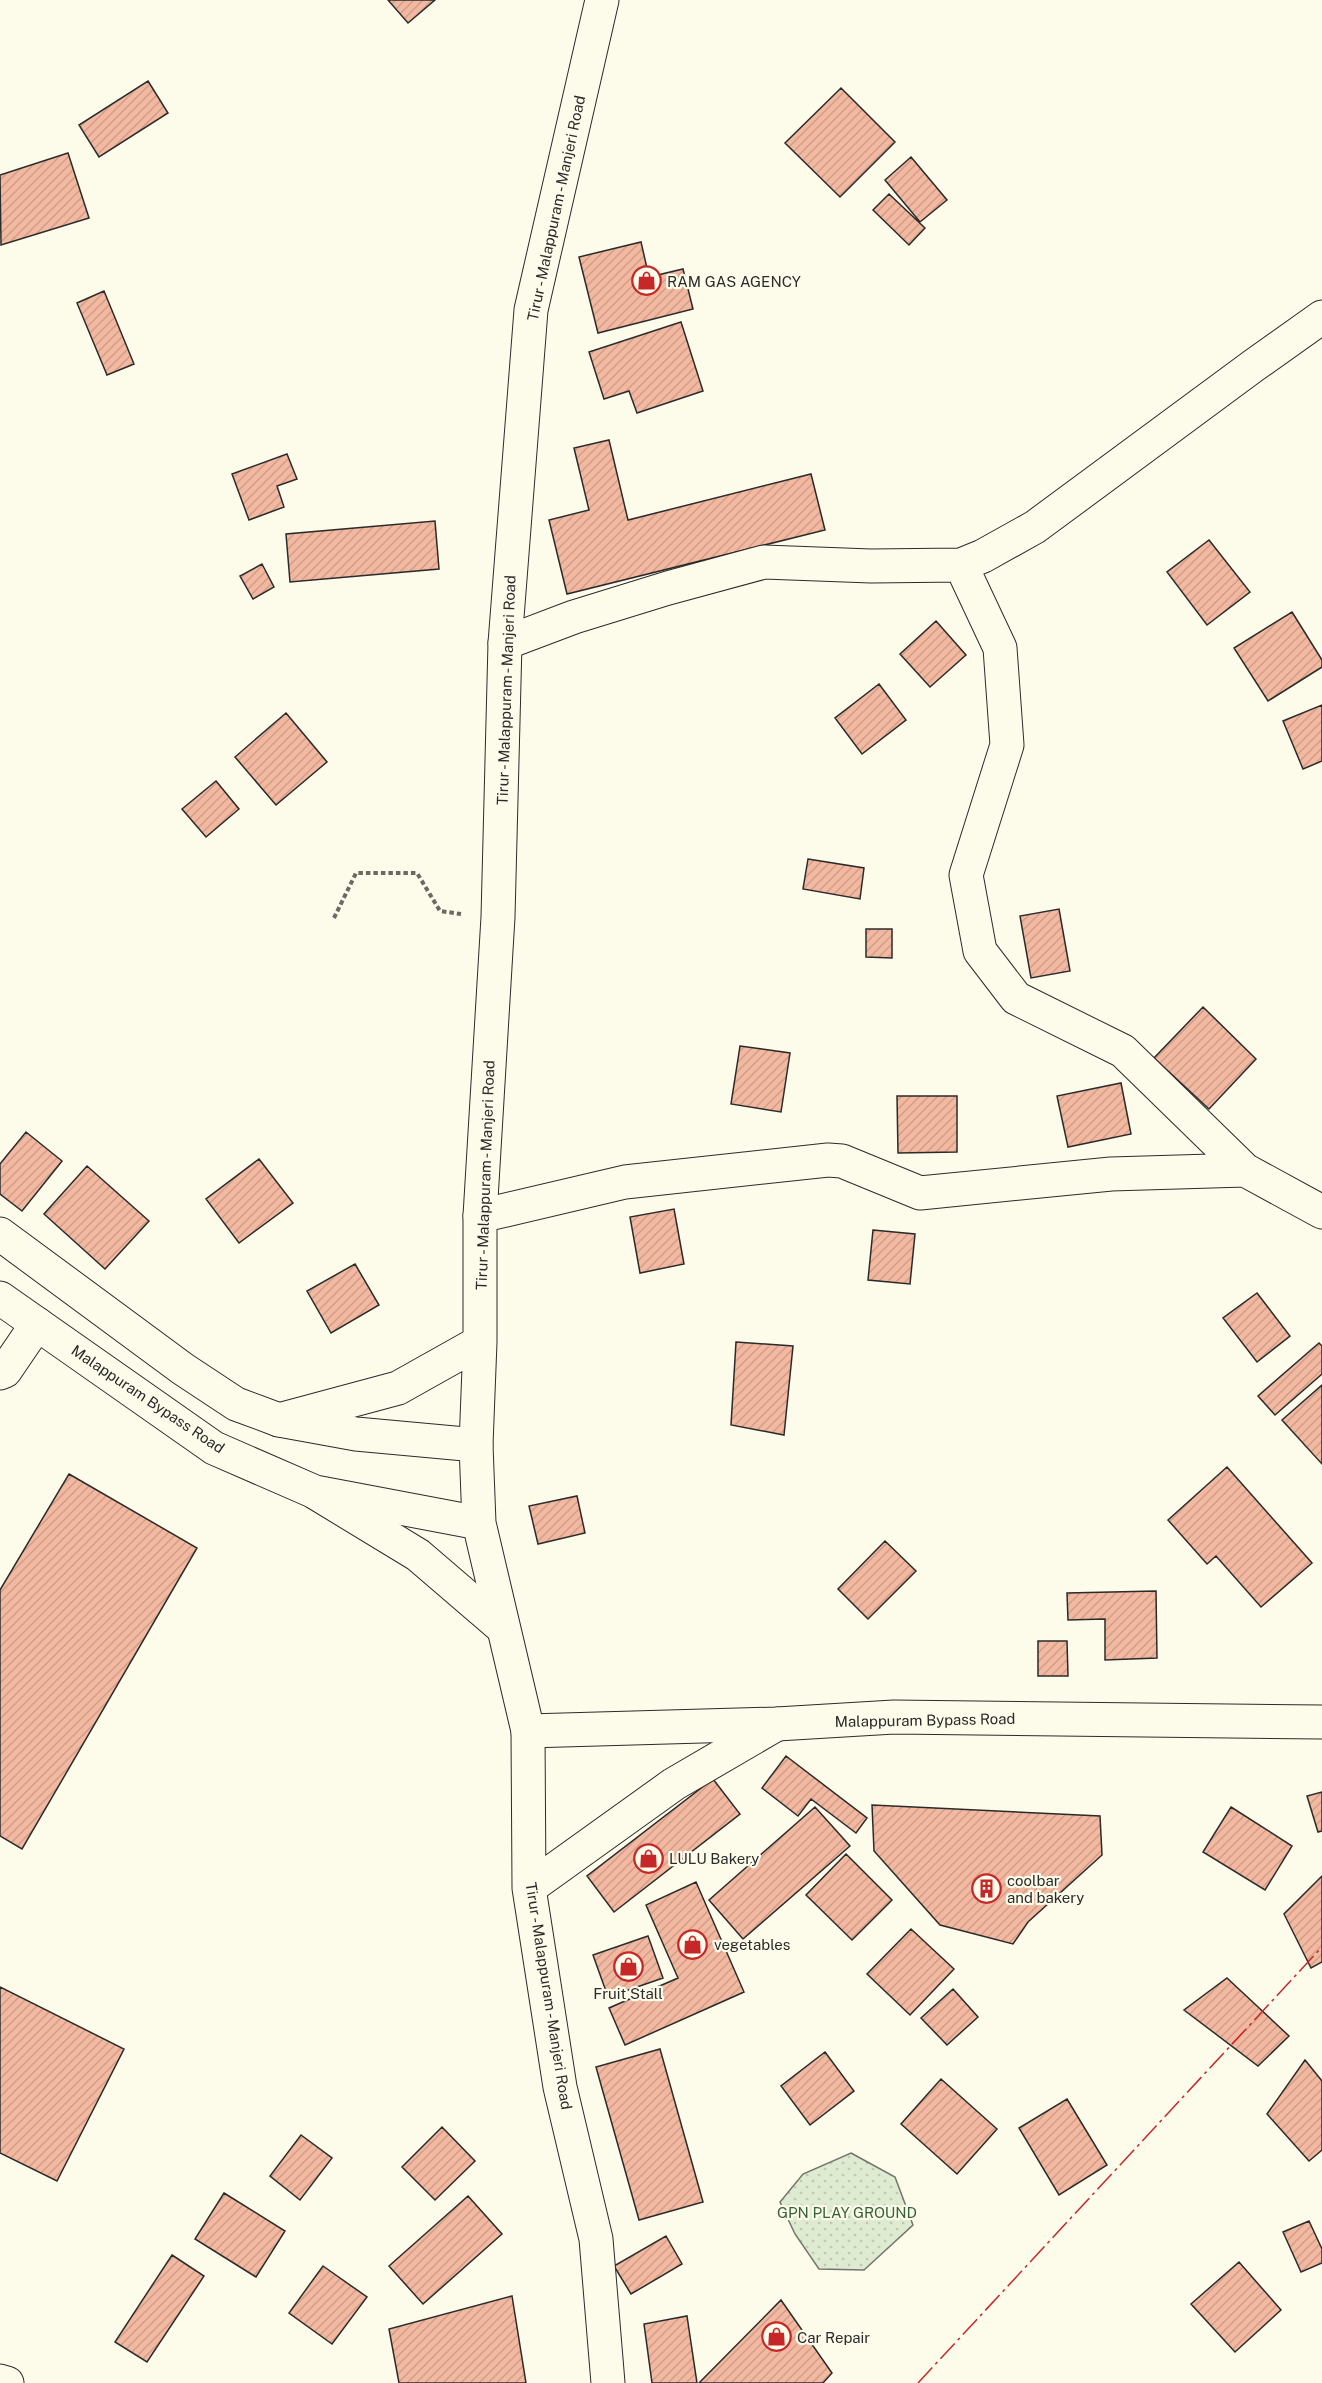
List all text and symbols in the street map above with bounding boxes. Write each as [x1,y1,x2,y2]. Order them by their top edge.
street label: Tirur - Malappuram - Manjeri Road [524,94,588,322]
shop icon: RAM GAS AGENCY [630,265,662,297]
place label: RAM GAS AGENCY [667,273,801,290]
street label: Tirur - Malappuram - Manjeri Road [493,575,519,805]
street label: Tirur - Malappuram - Manjeri Road [472,1060,498,1290]
street label: Malappuram Bypass Road [68,1341,228,1457]
street label: Malappuram Bypass Road [834,1710,1016,1730]
shop icon: LULU Bakery [632,1842,664,1874]
place label: LULU Bakery [669,1850,759,1867]
place label: coolbar and bakery [1007,1872,1084,1906]
building icon: coolbar and bakery [970,1873,1002,1905]
street label: Tirur - Malappuram - Manjeri Road [523,1881,575,2111]
shop icon: vegetables [677,1928,709,1960]
place label: vegetables [714,1936,790,1953]
shop icon: Fruit Stall [612,1950,644,1982]
place label: Fruit Stall [593,1985,663,2002]
park label: GPN PLAY GROUND [777,2204,917,2221]
shop icon: Car Repair [760,2321,792,2353]
place label: Car Repair [797,2329,870,2346]

